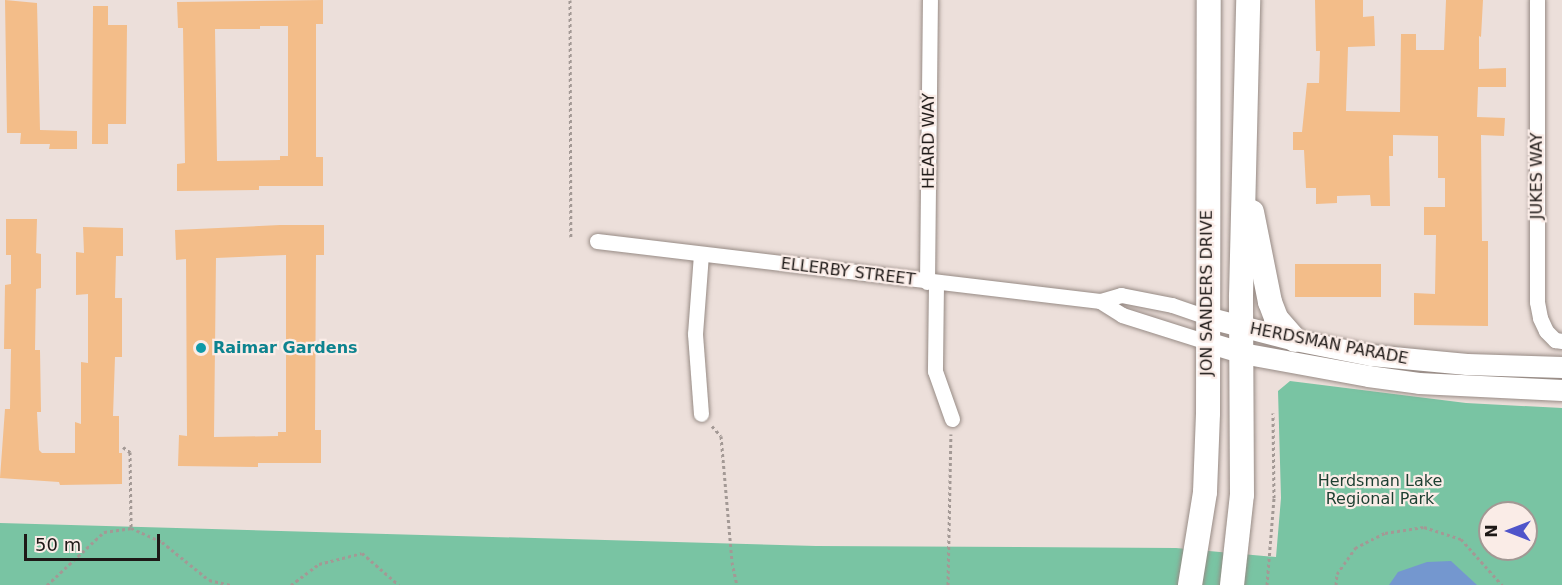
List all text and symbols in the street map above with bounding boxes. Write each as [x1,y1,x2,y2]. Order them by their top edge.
street label: HEARD WAY [919,93,939,189]
street label: JUKES WAY [1527,133,1547,219]
street label: JON SANDERS DRIVE [1197,210,1217,376]
street label: ELLERBY STREET [780,254,916,290]
street label: HERDSMAN PARADE [1248,319,1410,369]
place label: Raimar Gardens [213,338,358,358]
marker: Raimar Gardens [194,341,208,355]
park label: Herdsman Lake Regional Park [1318,471,1442,509]
north arrow [1478,501,1538,561]
scale bar [27,522,164,560]
text: N [1482,524,1501,538]
text: 50 m [35,534,81,555]

